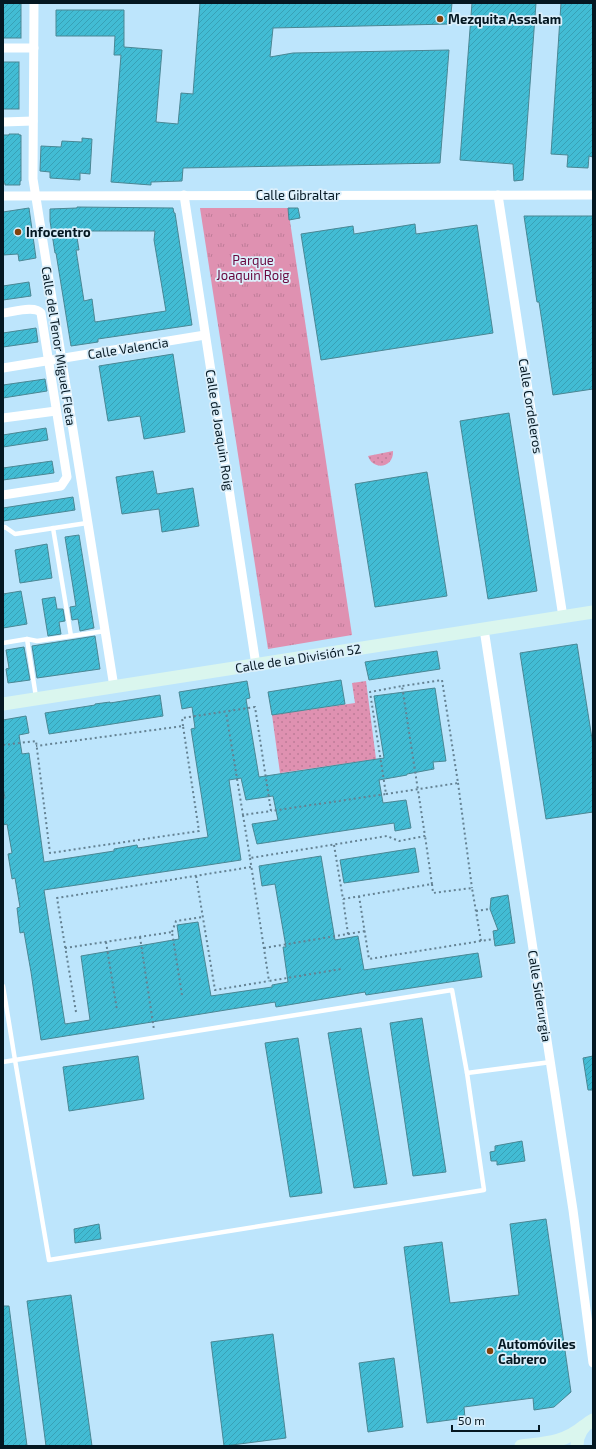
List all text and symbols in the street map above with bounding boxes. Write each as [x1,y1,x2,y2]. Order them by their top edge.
place label: Mezquita Assalam [448,11,561,27]
marker: Mezquita Assalam [435,14,445,24]
street label: Calle Gibraltar [256,187,340,203]
place label: Infocentro [26,224,91,240]
marker: Infocentro [13,227,23,237]
park label: Parque Joaquin Roig [216,252,290,283]
street label: Calle del Tenor Miguel Fleta [38,265,80,427]
street label: Calle Valencia [86,334,170,362]
street label: Calle Cordeleros [516,357,546,455]
street label: Calle de Joaquin Roig [203,368,237,492]
street label: Calle de la División 52 [234,640,362,676]
street label: Calle Siderurgia [525,949,555,1043]
place label: Automóviles Cabrero [498,1336,576,1367]
marker: Automóviles Cabrero [485,1346,495,1356]
scale bar [452,1407,539,1433]
text: 50 m [458,1413,485,1427]

